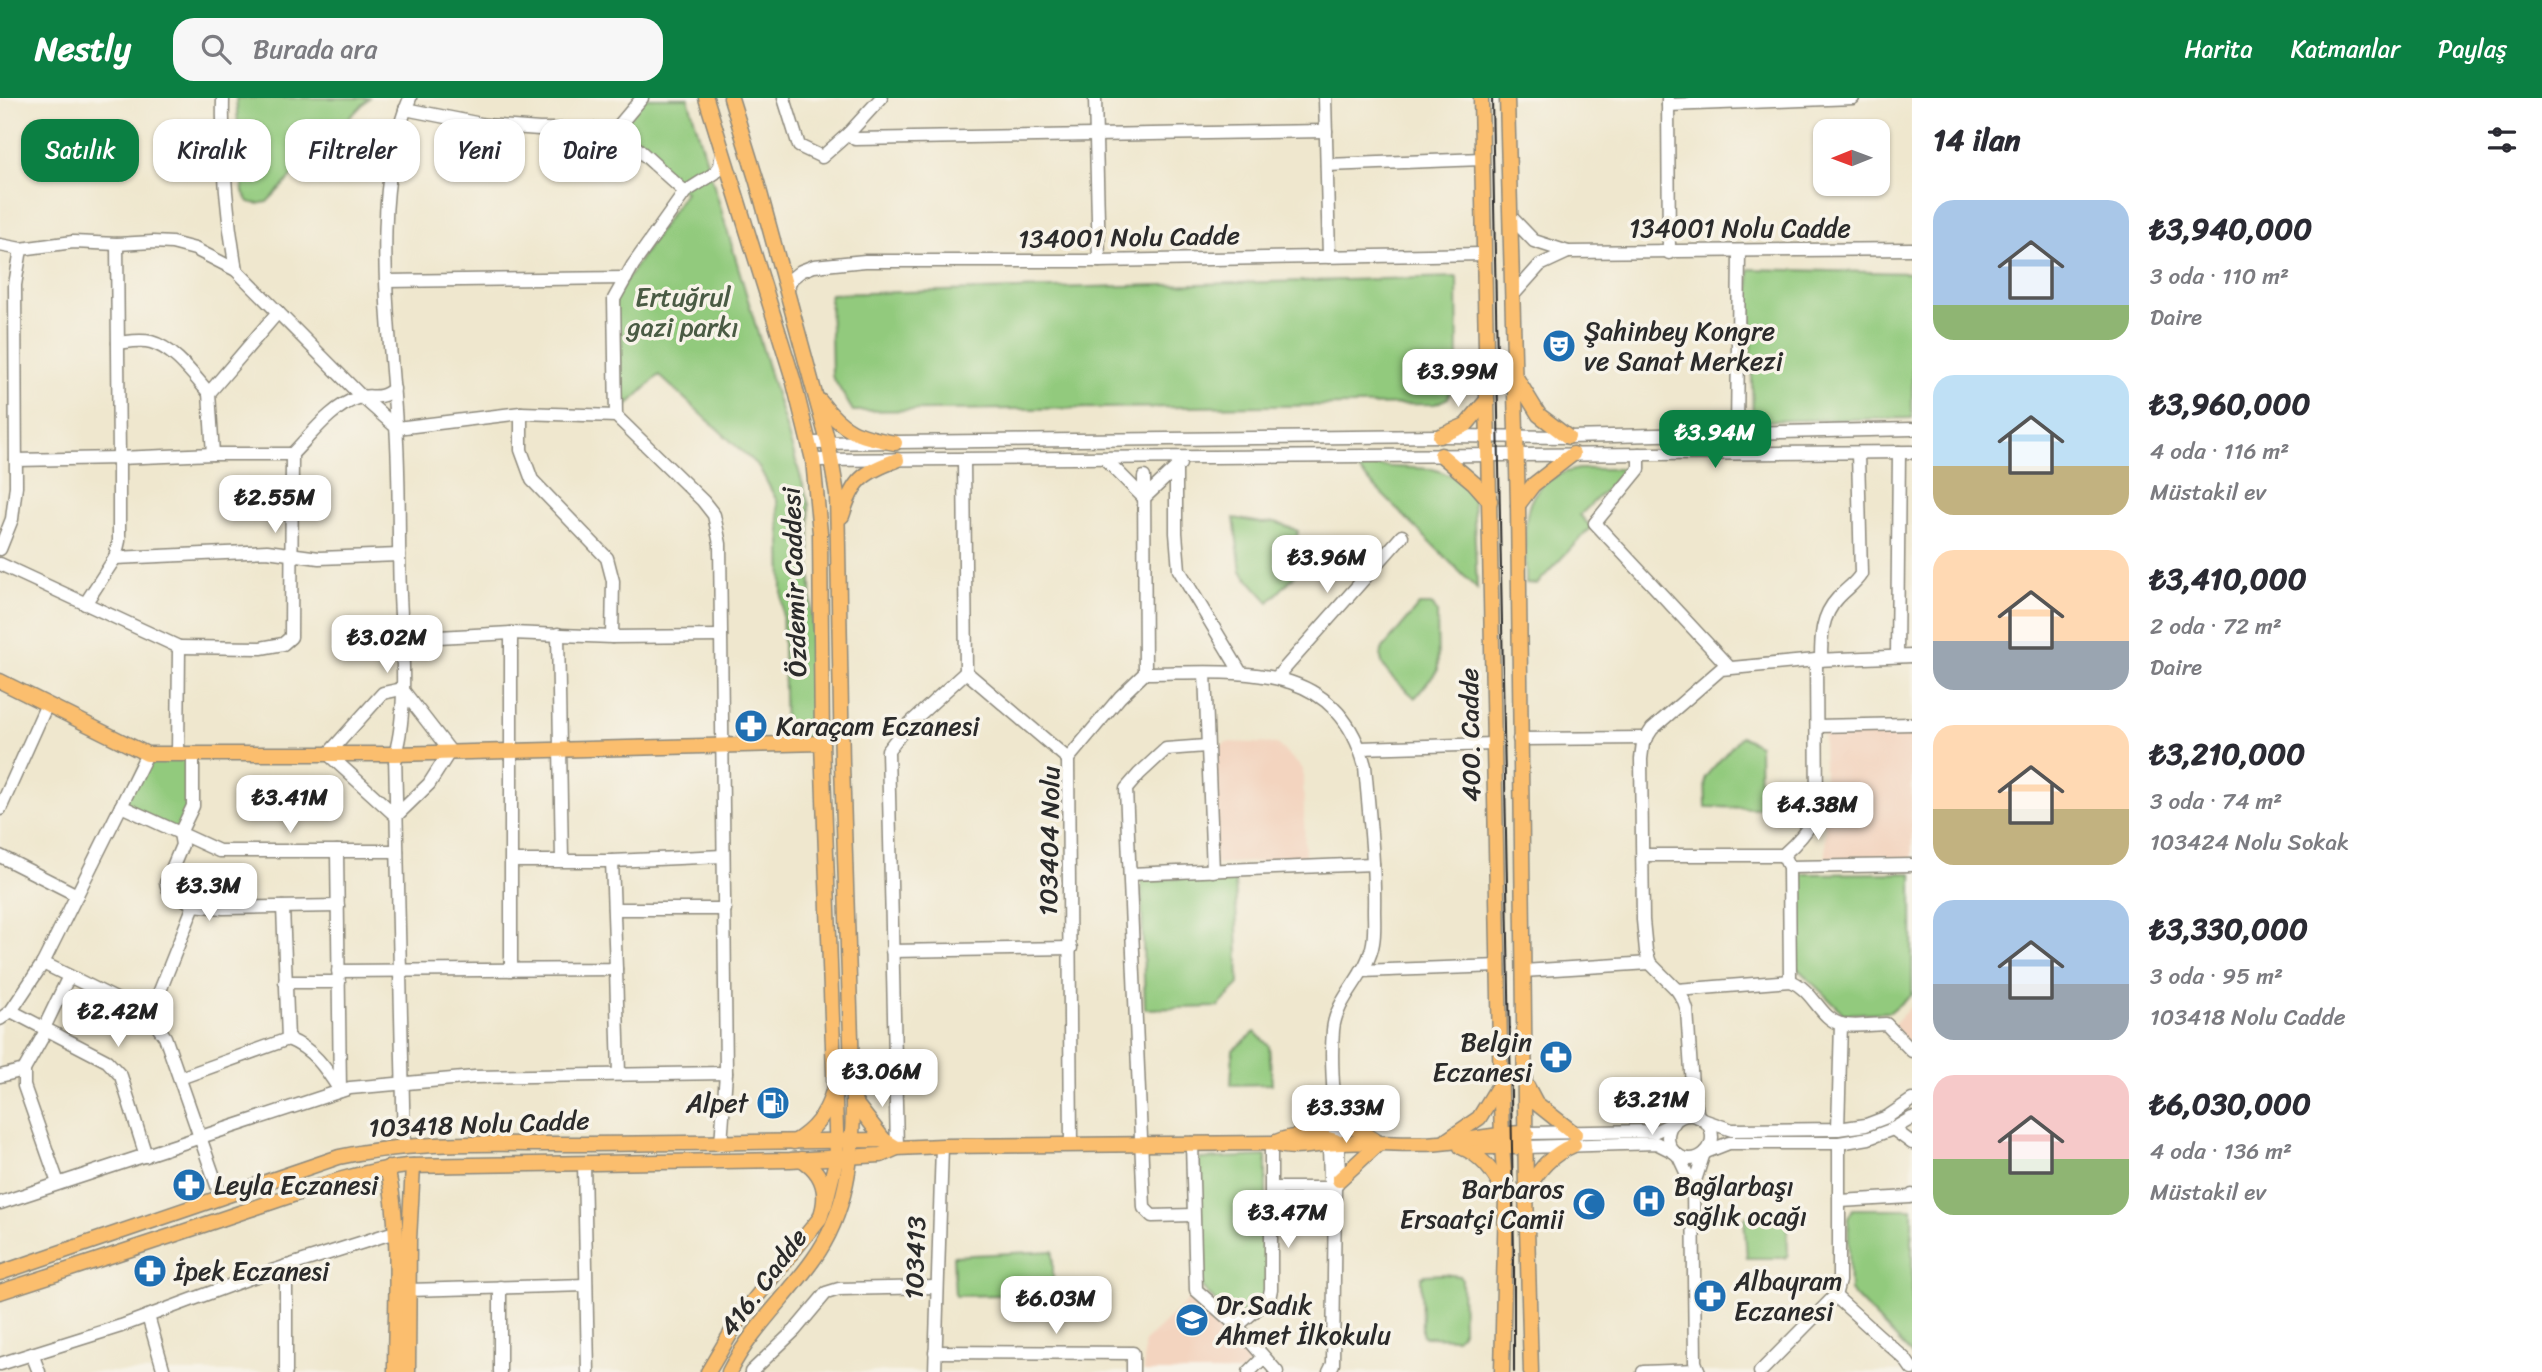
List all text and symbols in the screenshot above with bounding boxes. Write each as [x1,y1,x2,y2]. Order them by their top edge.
search box [173,18,663,81]
text: Nestly [35,20,131,78]
text: Burada ara [253,26,377,72]
text: Harita [2185,28,2253,70]
text: Katmanlar [2291,28,2400,70]
text: Paylaş [2438,28,2507,70]
icon: search [197,30,235,68]
text: 14 ilan [1933,113,2020,167]
chip: Satılık [21,119,139,182]
chip: Kiralık [153,119,271,182]
chip: Filtreler [285,119,420,182]
chip: Yeni [434,119,525,182]
chip: Daire [539,119,641,182]
north arrow [1813,119,1890,196]
map controls [1813,119,1890,196]
icon: filters [2483,121,2521,159]
text: ₺3,940,000 [2150,202,2312,256]
street label: 134001 Nolu Cadde [1629,205,1851,251]
street label: 134001 Nolu Cadde [1018,212,1240,262]
icon: home [1989,228,2073,312]
text: 3 oda · 110 m² [2150,256,2289,297]
park label: Ertuğrul gazi parkı [626,274,738,350]
text: Daire [2150,297,2202,338]
place label: Şahinbey Kongre ve Sanat Merkezi [1584,308,1784,384]
theatre icon: Şahinbey Kongre ve Sanat Merkezi [1540,327,1578,365]
pin: ₺3.99M [1401,350,1515,409]
text: ₺3.99M [1418,351,1498,392]
text: ₺3,960,000 [2150,377,2310,431]
icon: home [1989,403,2073,487]
pin: ₺3.94M [1658,410,1772,470]
text: ₺3.94M [1675,412,1755,453]
text: 4 oda · 116 m² [2150,431,2289,472]
text: Müstakil ev [2150,472,2266,513]
pin: ₺2.55M [218,476,332,535]
text: ₺2.55M [235,477,315,518]
street label: Özdemir Caddesi [768,485,820,678]
pin: ₺3.96M [1270,536,1384,595]
text: ₺3.96M [1288,537,1366,578]
text: ₺3,410,000 [2150,552,2307,606]
icon: home [1989,578,2073,662]
text: 2 oda · 72 m² [2150,606,2282,647]
pin: ₺3.02M [330,616,444,675]
text: ₺3.02M [348,617,426,658]
text: Daire [2150,647,2202,688]
street label: 400. Cadde [1446,668,1494,802]
place label: Karaçam Eczanesi [776,703,980,749]
pharmacy icon: Karaçam Eczanesi [732,707,770,745]
text: ₺3,210,000 [2150,727,2305,781]
icon: home [1989,753,2073,837]
street label: 103404 Nolu [1025,765,1073,916]
pin: ₺3.41M [233,776,347,835]
text: ₺3.41M [252,777,328,818]
text: 3 oda · 74 m² [2150,781,2282,822]
pin: ₺4.38M [1761,782,1875,842]
text: ₺4.38M [1778,784,1858,825]
text: 103424 Nolu Sokak [2150,822,2349,863]
pin: ₺3.3M [160,864,258,923]
text: ₺3.3M [177,865,241,906]
text: ₺3,330,000 [2150,902,2308,956]
icon: home [1989,928,2073,1012]
text: 3 oda · 95 m² [2150,956,2283,997]
pin: ₺2.42M [61,990,175,1049]
text: ₺2.42M [78,991,158,1032]
text: 103418 Nolu Cadde [2150,997,2346,1038]
place label: Belgin Eczanesi [1433,1019,1533,1095]
pharmacy icon: Belgin Eczanesi [1537,1038,1575,1076]
pin: ₺3.06M [825,1049,939,1109]
text: ₺3.06M [843,1051,921,1092]
pin: ₺3.21M [1595,1077,1709,1137]
text: ₺6,030,000 [2150,1077,2311,1131]
text: ₺3.21M [1615,1079,1689,1120]
place label: Alpet [685,1080,750,1126]
fuel station icon: Alpet [754,1084,792,1122]
pin: ₺3.33M [1289,1086,1403,1145]
text: ₺3.33M [1308,1087,1384,1128]
street label: 103418 Nolu Cadde [368,1097,590,1151]
icon: home [1989,1103,2073,1187]
text: 4 oda · 136 m² [2150,1131,2292,1172]
place label: Leyla Eczanesi [214,1162,379,1208]
place label: Bağlarbaşı sağlık ocağı [1673,1163,1807,1239]
pharmacy icon: Leyla Eczanesi [170,1166,208,1204]
place label: Barbaros Ersaatçi Camii [1400,1166,1565,1242]
text: Müstakil ev [2150,1172,2266,1213]
hospital icon: Bağlarbaşı sağlık ocağı [1630,1182,1668,1220]
mosque icon: Barbaros Ersaatçi Camii [1570,1185,1608,1223]
pin: ₺3.47M [1231,1190,1345,1250]
text: ₺3.47M [1249,1192,1327,1233]
street label: 103413 [891,1215,939,1301]
street label: 416. Cadde [706,1218,820,1346]
place label: İpek Eczanesi [173,1248,330,1294]
pharmacy icon: İpek Eczanesi [131,1252,169,1290]
place label: Albayram Eczanesi [1733,1258,1842,1334]
pin: ₺6.03M [999,1276,1113,1336]
pharmacy icon: Albayram Eczanesi [1691,1277,1729,1315]
text: ₺6.03M [1017,1278,1095,1319]
place label: Dr.Sadık Ahmet İlkokulu [1215,1282,1391,1358]
school or university icon: Dr.Sadık Ahmet İlkokulu [1173,1301,1211,1339]

